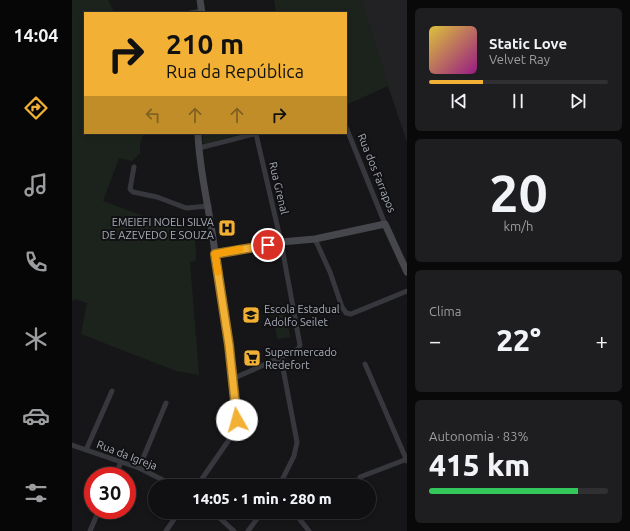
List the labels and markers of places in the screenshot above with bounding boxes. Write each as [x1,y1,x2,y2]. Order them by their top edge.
place label: EMEIEFI NOELI SILVA DE AZEVEDO E SOUZA [102,216,215,241]
hospital icon: EMEIEFI NOELI SILVA DE AZEVEDO E SOUZA [217,218,237,238]
pin [251,228,285,262]
place label: Escola Estadual Adolfo Seilet [264,303,340,328]
school or university icon: Escola Estadual Adolfo Seilet [241,305,261,325]
place label: Supermercado Redefort [265,346,337,371]
supermarket icon: Supermercado Redefort [242,348,262,368]

